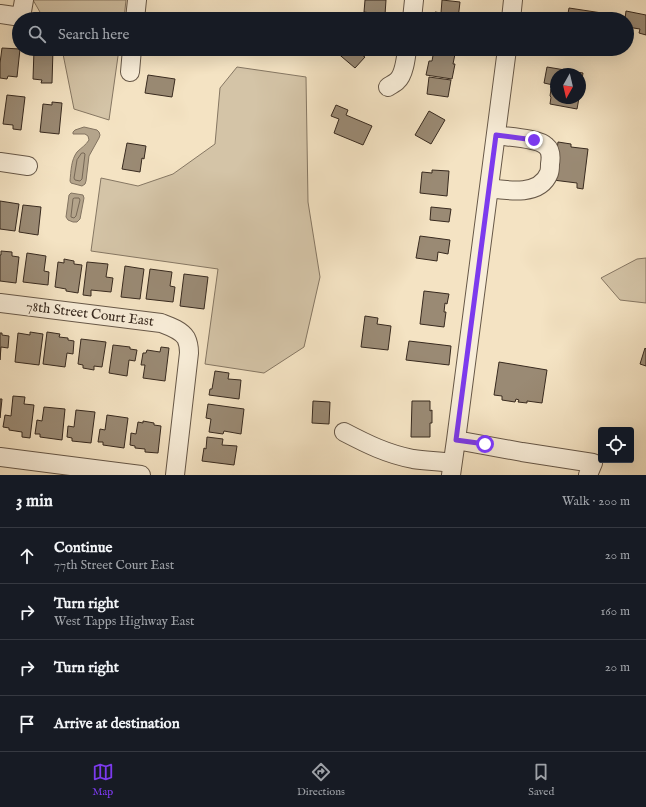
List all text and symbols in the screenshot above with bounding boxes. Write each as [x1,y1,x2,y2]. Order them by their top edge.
search box [12,12,634,56]
icon: search [26,23,48,45]
text: Search here [58,25,129,44]
north arrow [550,68,586,104]
route end [525,131,543,149]
street label: 78th Street Court East [25,297,155,331]
map controls [598,427,634,463]
button: locate [598,427,634,463]
route start [476,435,494,453]
text: 3 min [16,491,53,512]
text: Walk · 200 m [562,493,630,510]
text: Continue [54,538,112,557]
icon: ahead [16,545,38,567]
text: 20 m [605,547,630,564]
text: 77th Street Court East [54,557,174,574]
text: Turn right [54,594,119,613]
icon: right [16,601,38,623]
text: 160 m [600,603,630,620]
text: West Tapps Highway East [54,613,195,630]
icon: right [16,657,38,679]
text: Turn right [54,658,119,677]
text: 20 m [605,659,630,676]
icon: arrive [16,713,38,735]
text: Arrive at destination [54,714,180,733]
tab: Map [92,761,114,799]
tab: Directions [297,761,345,799]
tab: Saved [528,761,554,799]

